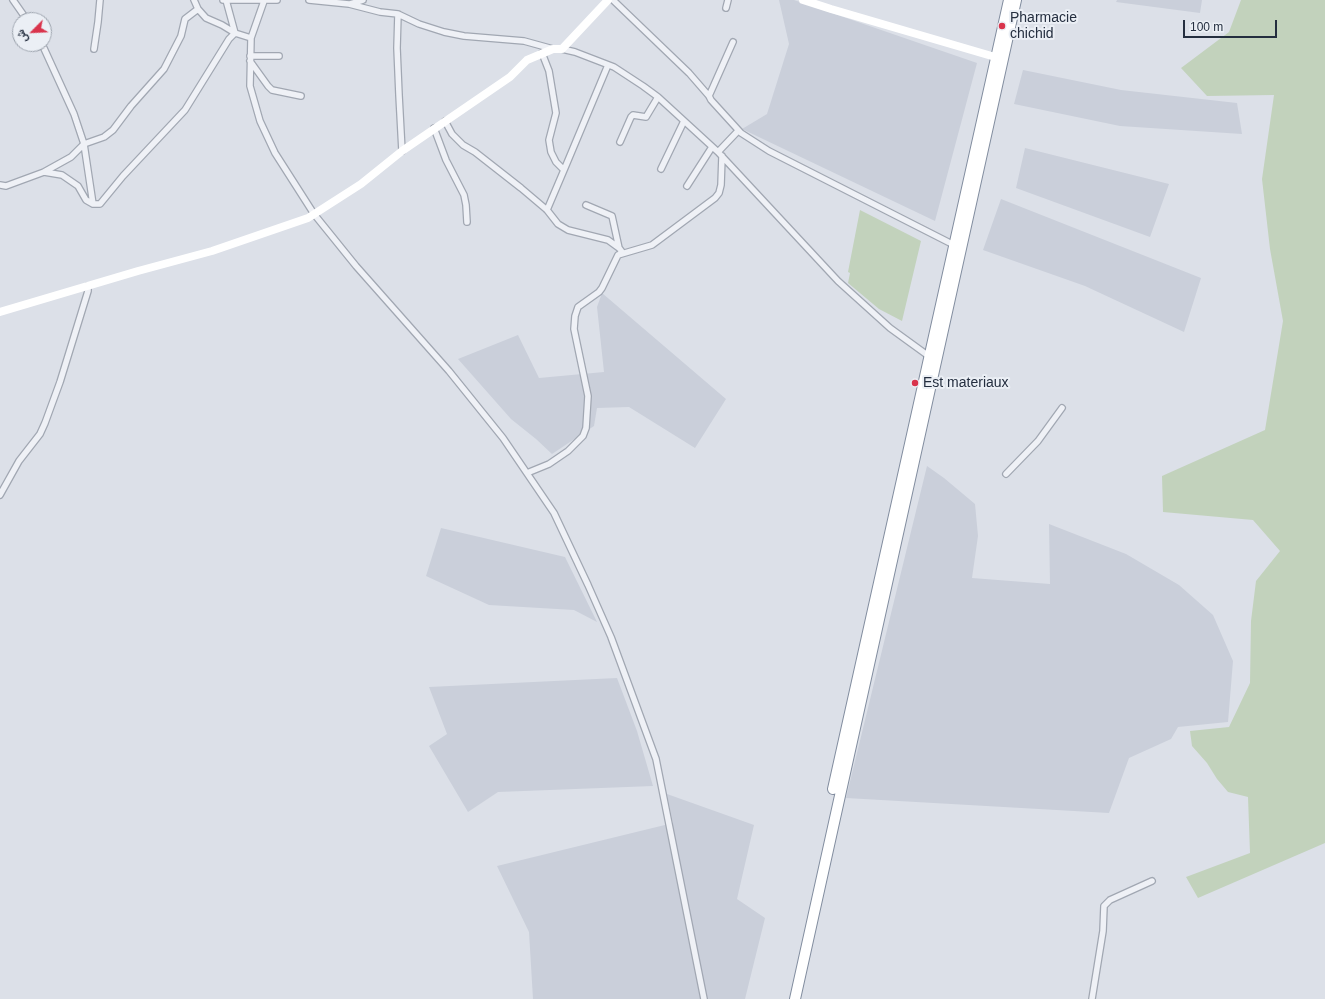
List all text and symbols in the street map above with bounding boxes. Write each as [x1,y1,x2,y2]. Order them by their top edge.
place label: Pharmacie chichid [1010,10,1077,42]
north arrow [12,12,52,52]
scale bar [1185,12,1279,38]
text: 100 m [1190,20,1223,34]
marker: Pharmacie chichid [997,21,1007,31]
text: ش [14,28,30,45]
place label: Est materiaux [923,375,1009,391]
marker: Est materiaux [910,378,920,388]

